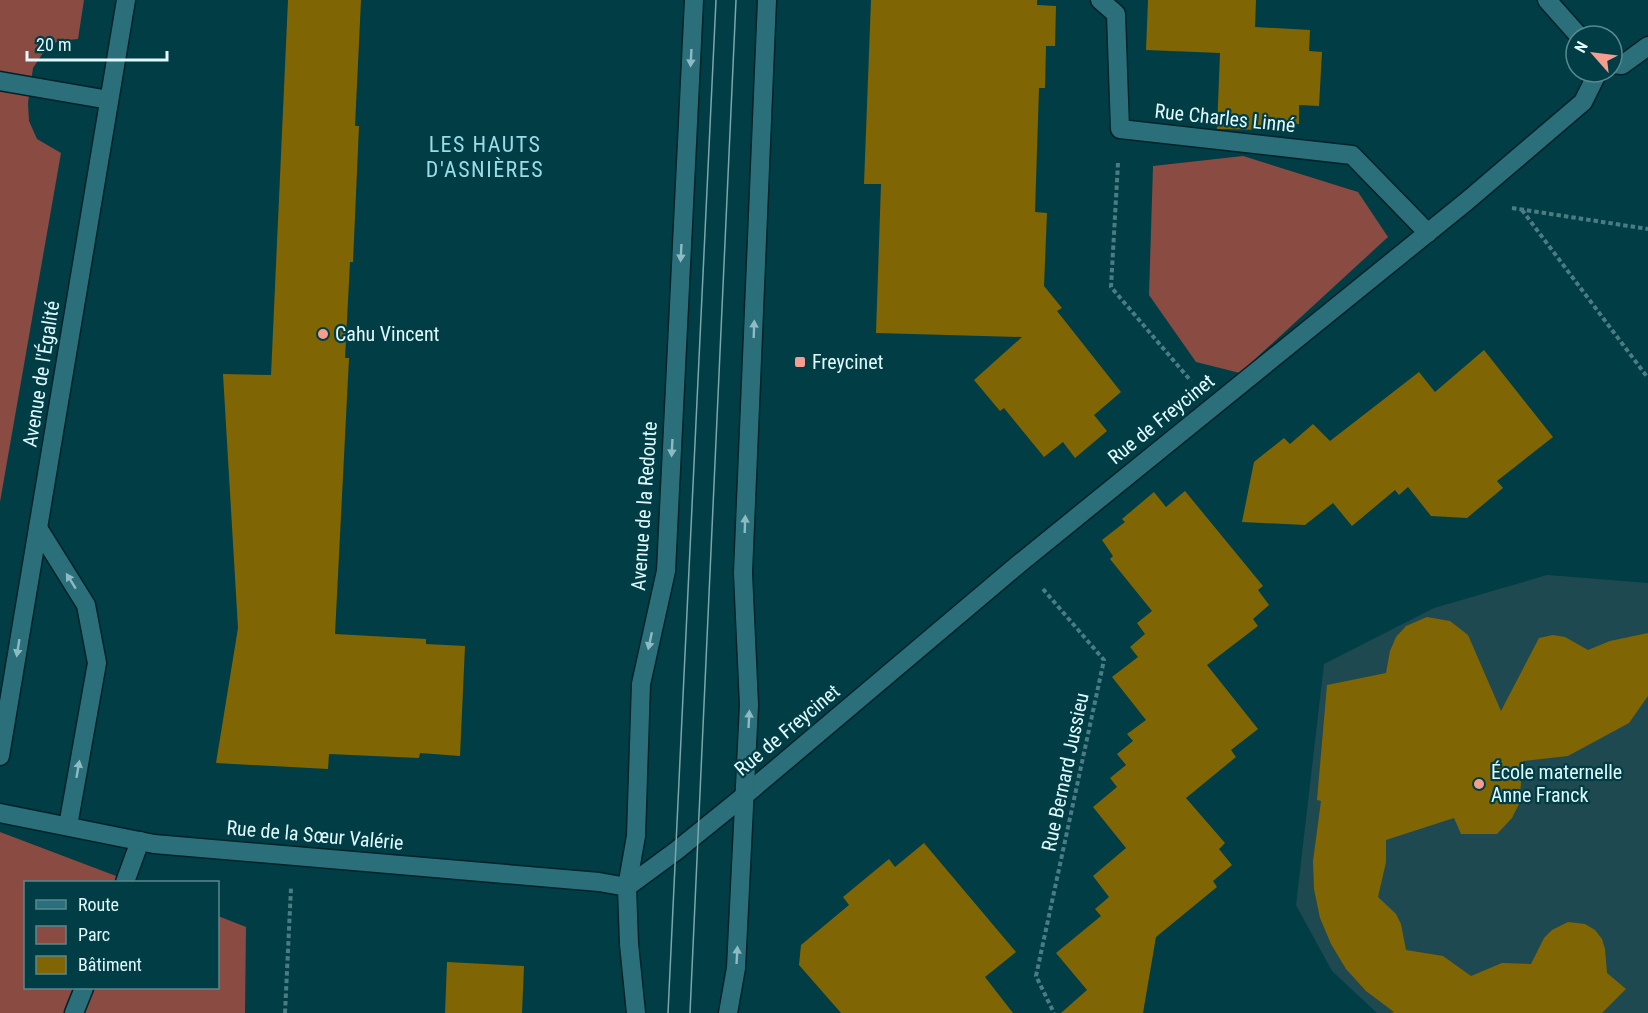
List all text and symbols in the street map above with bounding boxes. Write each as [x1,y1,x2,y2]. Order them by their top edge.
scale bar [27,24,166,62]
north arrow [1564,24,1624,84]
text: 20 m [36,34,71,55]
text: N [1571,38,1592,56]
one-way arrow [687,49,696,68]
street label: Rue Charles Linné [1153,99,1297,137]
district label: LES HAUTS D'ASNIÈRES [426,132,544,182]
one-way arrow [677,244,686,263]
street label: Avenue de l'Égalité [18,299,64,449]
one-way arrow [749,319,758,338]
place label: Cahu Vincent [335,322,440,346]
marker: Cahu Vincent [316,327,330,341]
place label: Freycinet [812,350,884,374]
marker: Freycinet [793,355,807,369]
street label: Rue de Freycinet [1103,369,1219,469]
street label: Avenue de la Redoute [626,421,662,591]
one-way arrow [667,438,676,457]
one-way arrow [741,514,750,533]
one-way arrow [65,573,76,589]
one-way arrow [645,632,655,650]
one-way arrow [13,638,22,657]
street label: Rue de Freycinet [730,679,844,781]
street label: Rue Bernard Jussieu [1036,690,1094,854]
one-way arrow [744,709,753,728]
one-way arrow [74,759,83,778]
place label: École maternelle Anne Franck [1491,760,1622,807]
marker: École maternelle Anne Franck [1472,777,1486,791]
street label: Rue de la Sœur Valérie [226,815,404,855]
legend [24,881,219,989]
text: Route [78,894,119,915]
text: Parc [78,924,110,945]
one-way arrow [732,946,741,965]
text: Bâtiment [78,954,142,975]

